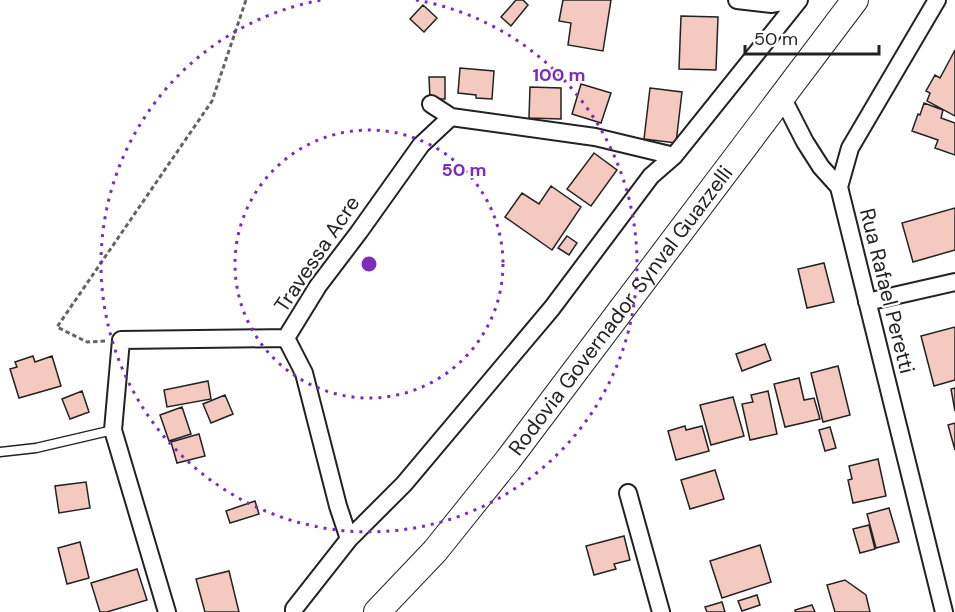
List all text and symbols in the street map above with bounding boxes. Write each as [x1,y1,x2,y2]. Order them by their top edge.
scale bar [745,18,878,56]
text: 50 m [754,27,798,51]
text: 100 m [532,63,586,87]
text: 50 m [441,158,487,182]
street label: Rodovia Governador Synval Guazzelli [502,160,739,461]
street label: Travessa Acre [268,190,366,318]
street label: Rua Rafael Peretti [853,205,921,377]
centre of rings [359,254,379,274]

